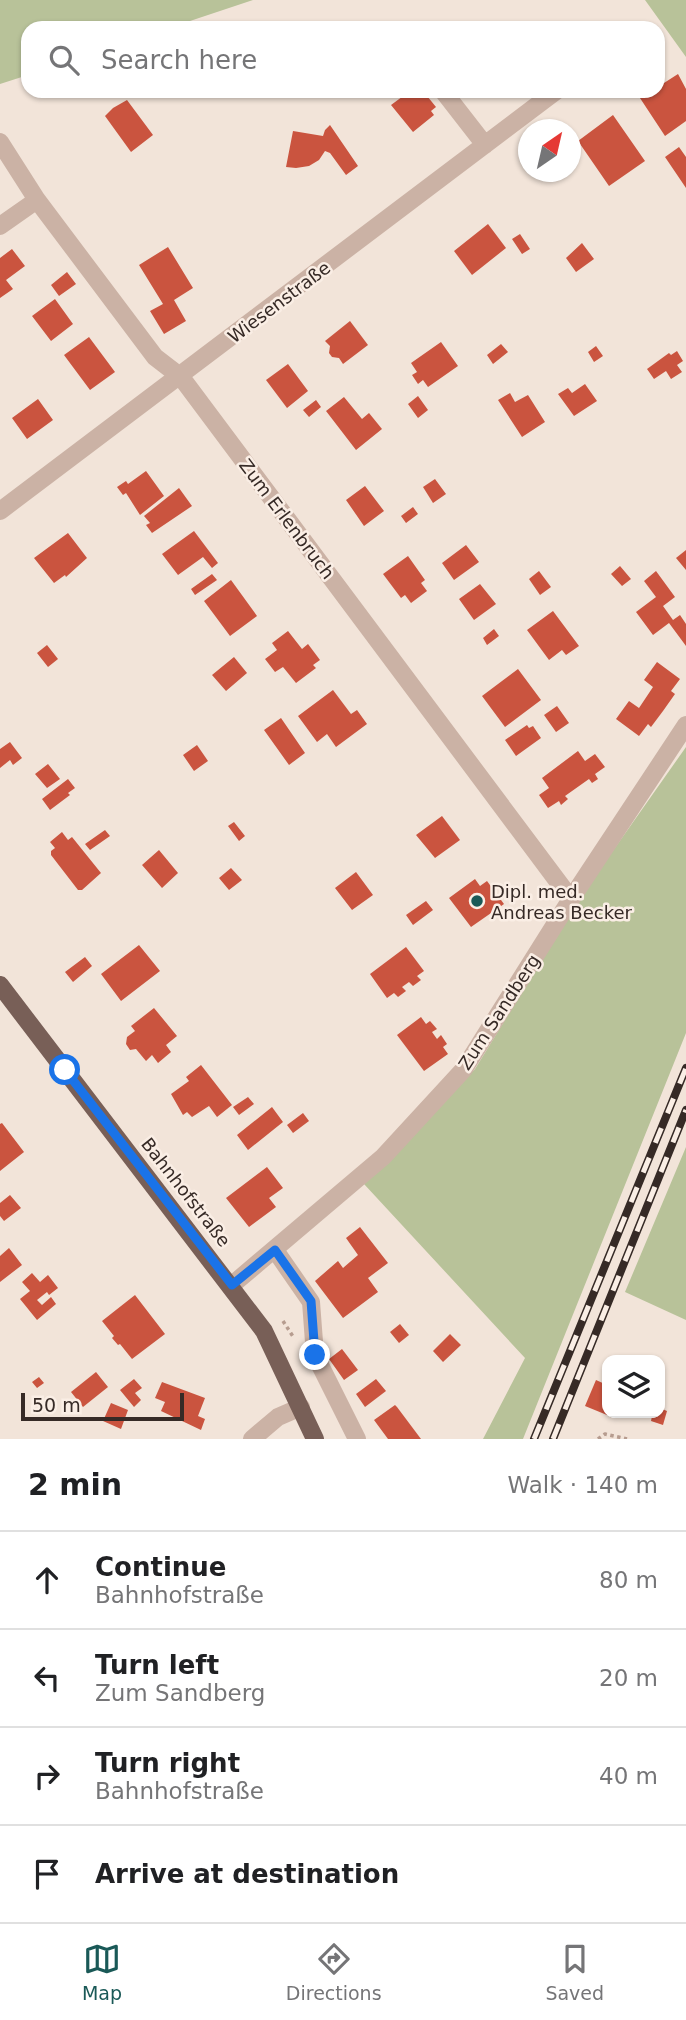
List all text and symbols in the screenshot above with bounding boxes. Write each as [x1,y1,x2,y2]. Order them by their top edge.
search box [21,21,665,98]
icon: search [45,41,83,79]
text: Search here [101,45,257,75]
north arrow [518,119,581,182]
street label: Wiesenstraße [224,257,334,347]
street label: Zum Erlenbruch [235,455,339,583]
place label: Dipl. med. Andreas Becker [491,881,633,923]
marker: Dipl. med. Andreas Becker [469,893,485,909]
street label: Zum Sandberg [454,950,544,1074]
route start [49,1054,80,1085]
street label: Bahnhofstraße [137,1133,235,1251]
route end [299,1339,330,1370]
map controls [602,1355,665,1418]
button: layers [602,1355,665,1418]
scale bar [21,1390,184,1422]
text: 50 m [32,1394,81,1416]
text: 2 min [28,1467,122,1502]
text: Walk · 140 m [507,1472,658,1498]
text: Continue [95,1552,226,1582]
icon: ahead [28,1561,66,1599]
text: 80 m [599,1567,658,1593]
text: Bahnhofstraße [95,1582,264,1608]
text: Turn left [95,1650,219,1680]
icon: left [28,1659,66,1697]
text: 20 m [599,1665,658,1691]
text: Zum Sandberg [95,1680,265,1706]
text: Turn right [95,1748,240,1778]
icon: right [28,1757,66,1795]
text: 40 m [599,1763,658,1789]
text: Bahnhofstraße [95,1778,264,1804]
icon: arrive [28,1855,66,1893]
text: Arrive at destination [95,1859,399,1889]
tab: Map [82,1940,122,2004]
tab: Directions [286,1940,382,2004]
tab: Saved [545,1940,604,2004]

